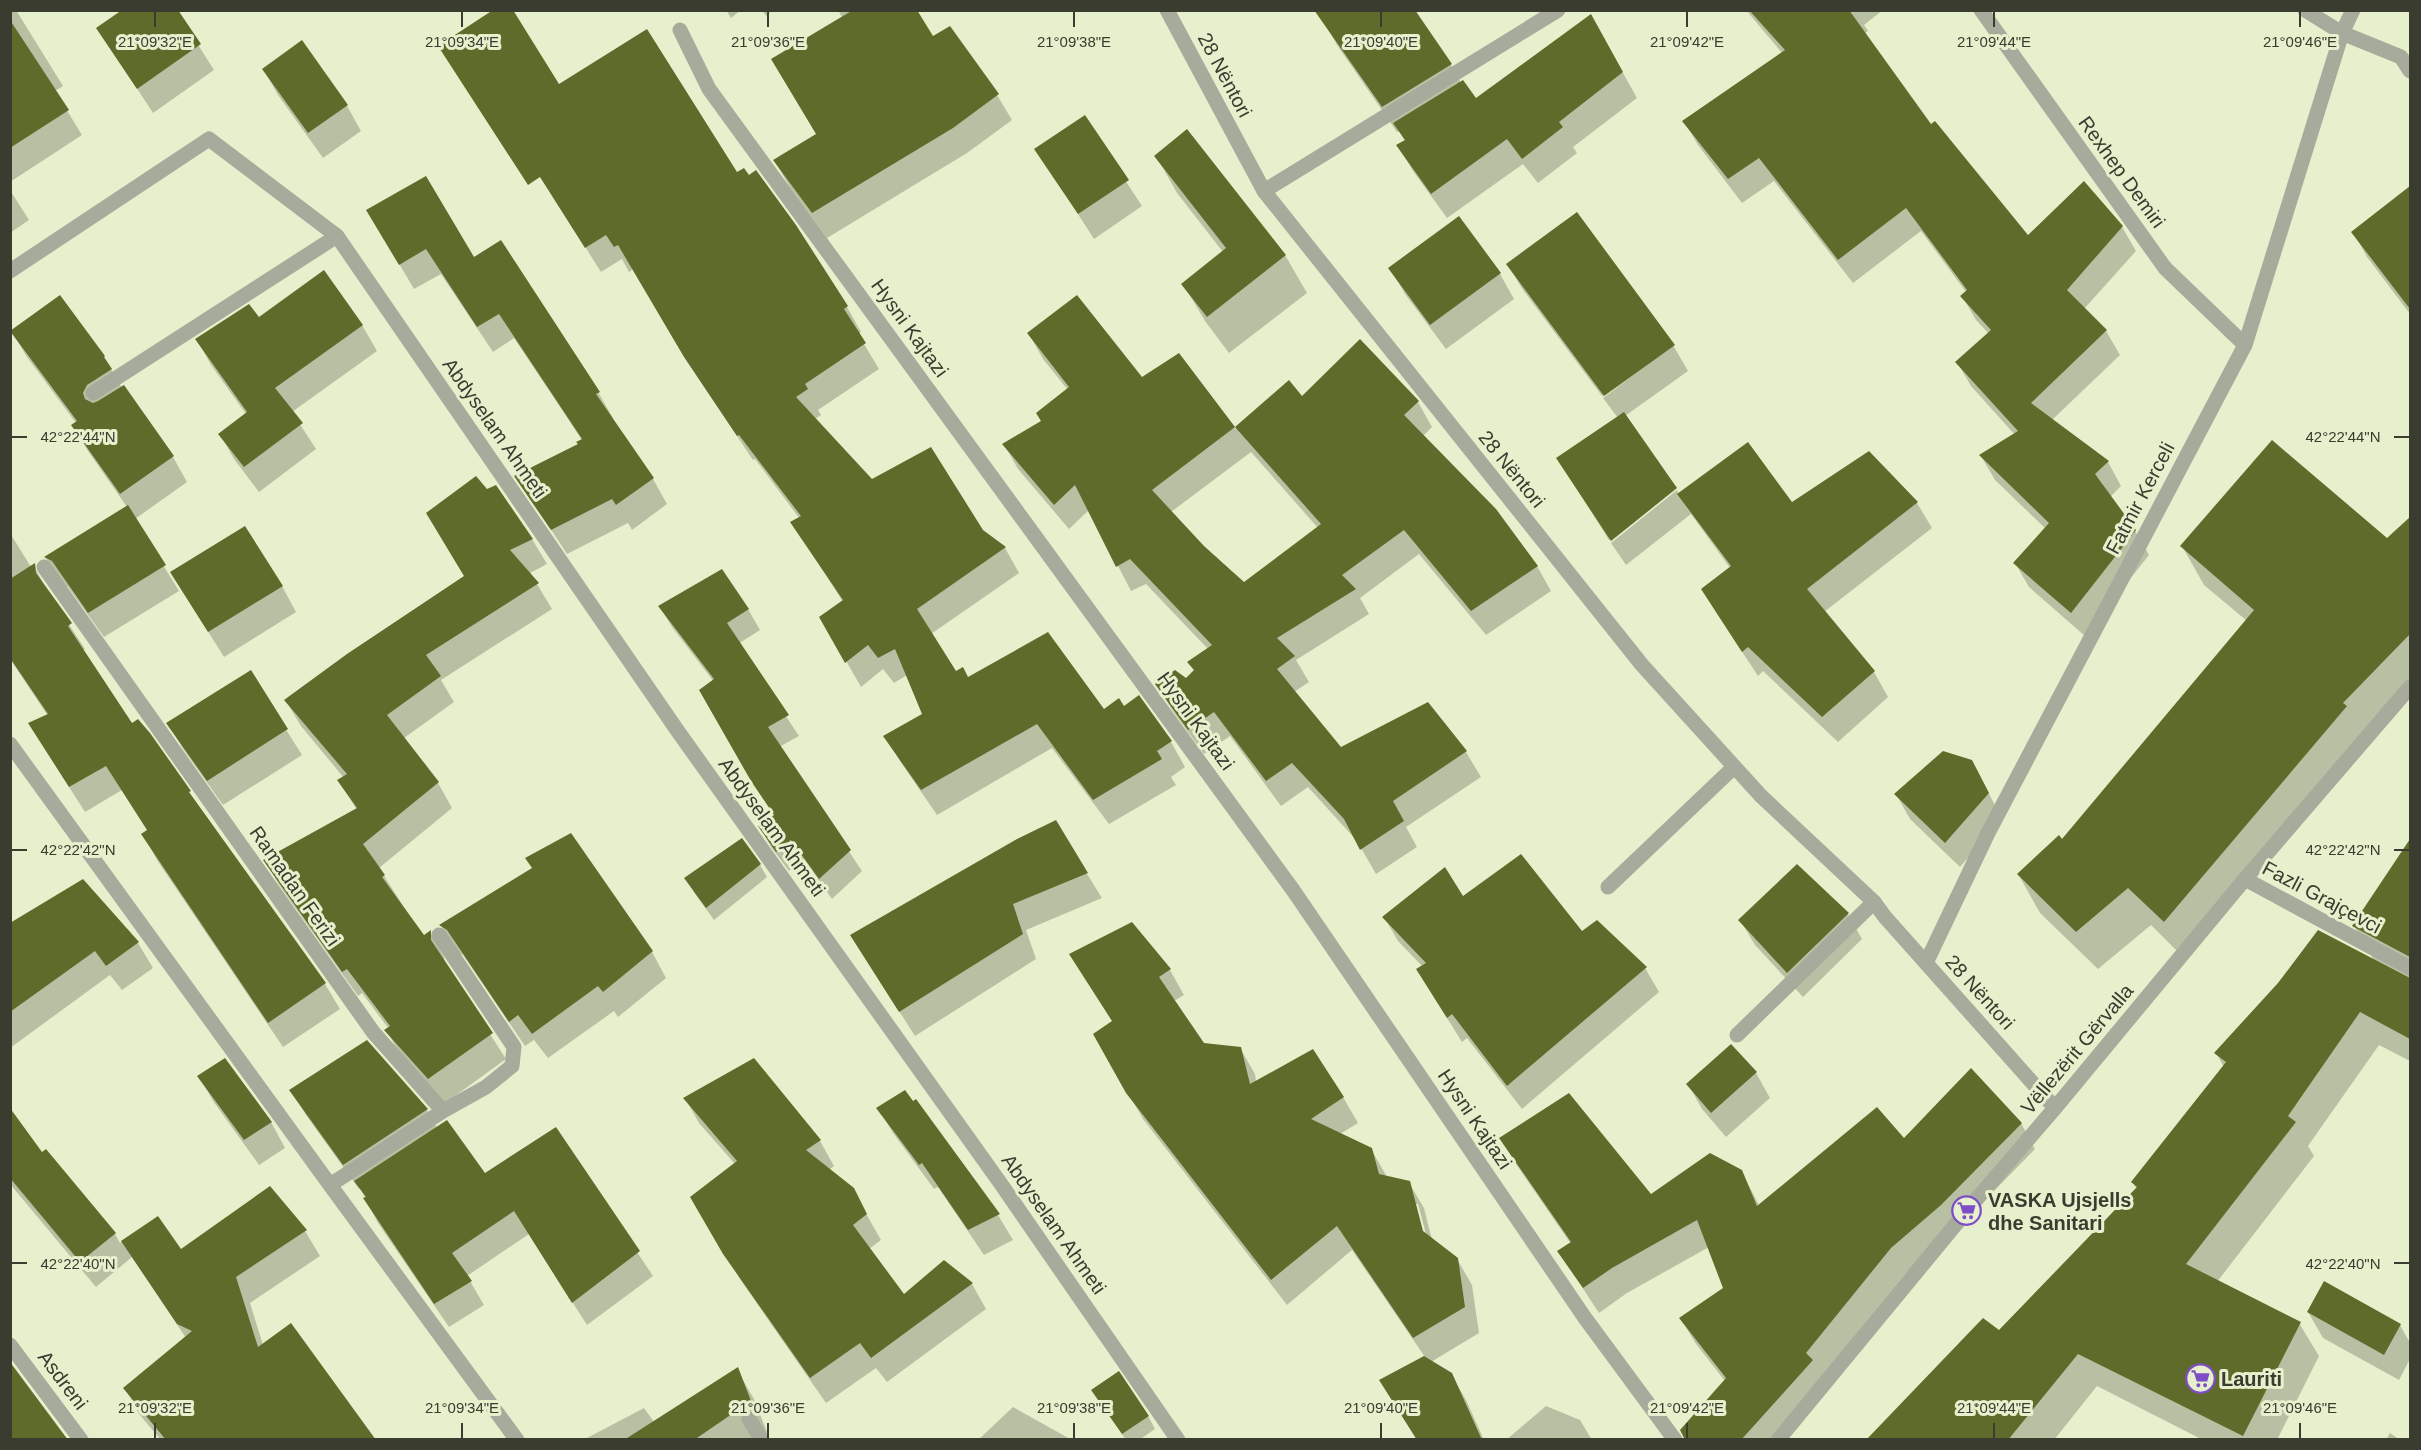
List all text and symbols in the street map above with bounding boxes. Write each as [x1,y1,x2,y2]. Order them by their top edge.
street label: 28 Nëntori [1194,29,1256,121]
text: 21°09'32"E [118,33,192,50]
text: 21°09'34"E [425,33,499,50]
text: 21°09'36"E [731,33,805,50]
text: 21°09'38"E [1037,33,1111,50]
text: 21°09'40"E [1344,33,1418,50]
text: 21°09'42"E [1650,33,1724,50]
text: 21°09'44"E [1957,33,2031,50]
text: 21°09'46"E [2263,33,2337,50]
street label: Rexhep Demiri [2074,112,2170,232]
street label: Hysni Kajtazi [867,275,953,381]
street label: Abdyselam Ahmeti [438,354,552,502]
street label: 28 Nëntori [1474,426,1550,512]
text: 42°22'44"N [40,428,116,445]
text: 42°22'44"N [2305,428,2381,445]
street label: Fatmir Kerceli [2101,438,2179,558]
street label: Hysni Kajtazi [1153,668,1239,774]
street label: Abdyselam Ahmeti [714,754,830,900]
street label: Ramadan Ferizi [246,822,344,950]
text: 42°22'42"N [40,841,116,858]
text: 42°22'42"N [2305,841,2381,858]
street label: Fazli Grajçevci [2259,857,2385,937]
street label: 28 Nëntori [1941,950,2019,1034]
street label: Vëllezërit Gërvalla [2016,979,2138,1118]
street label: Hysni Kajtazi [1434,1065,1516,1173]
street label: Abdyselam Ahmeti [997,1150,1111,1298]
place label: VASKA Ujsjells dhe Sanitari [1988,1189,2131,1234]
supermarket icon: VASKA Ujsjells dhe Sanitari [1951,1195,1983,1227]
text: 42°22'40"N [40,1255,116,1272]
text: 42°22'40"N [2305,1255,2381,1272]
street label: Asdreni [34,1346,92,1414]
supermarket icon: Lauriti [2184,1363,2216,1395]
place label: Lauriti [2221,1368,2282,1390]
text: 21°09'32"E [118,1399,192,1416]
text: 21°09'34"E [425,1399,499,1416]
text: 21°09'36"E [731,1399,805,1416]
text: 21°09'38"E [1037,1399,1111,1416]
text: 21°09'40"E [1344,1399,1418,1416]
text: 21°09'42"E [1650,1399,1724,1416]
text: 21°09'44"E [1957,1399,2031,1416]
text: 21°09'46"E [2263,1399,2337,1416]

